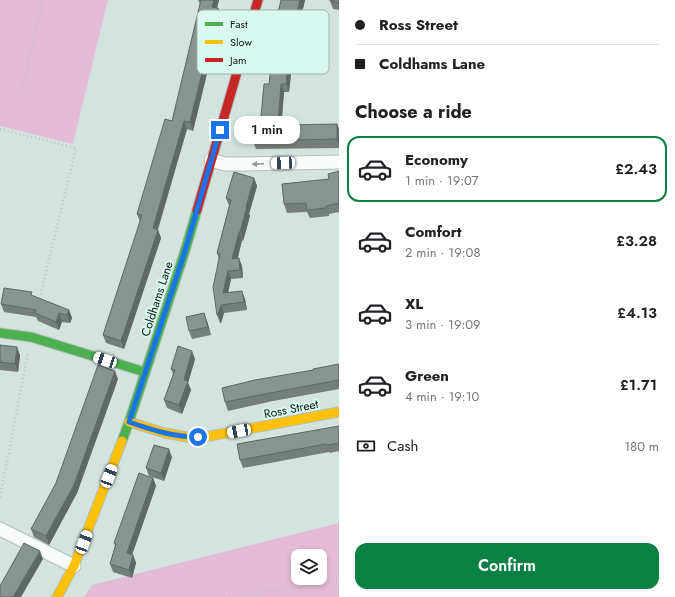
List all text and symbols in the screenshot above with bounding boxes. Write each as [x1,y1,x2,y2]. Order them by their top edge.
legend [197,10,329,74]
text: Ross Street [379,14,458,36]
text: Fast [230,16,248,32]
text: Slow [230,34,252,50]
text: Jam [228,52,247,68]
text: Coldhams Lane [379,53,485,75]
text: Choose a ride [355,99,472,125]
callout: 1 min [234,116,300,144]
text: 1 min [251,120,283,139]
route end [211,121,229,139]
text: Economy [405,149,468,171]
icon: car [357,151,393,187]
car [271,157,295,169]
text: £2.43 [615,158,657,180]
one-way arrow [251,161,264,167]
text: 1 min · 19:07 [405,171,479,190]
text: Comfort [405,221,462,243]
icon: car [357,223,393,259]
text: £3.28 [616,230,657,252]
text: 2 min · 19:08 [405,243,480,262]
street label: Coldhams Lane [136,259,178,339]
text: XL [405,293,423,315]
icon: car [357,295,393,331]
text: £4.13 [617,302,657,324]
text: 3 min · 19:09 [405,315,481,334]
car [92,351,118,369]
text: Green [405,365,449,387]
icon: car [357,367,393,403]
text: £1.71 [620,374,657,396]
text: 4 min · 19:10 [405,387,479,406]
street label: Ross Street [262,395,320,423]
car [226,423,252,439]
route start [189,428,207,446]
icon: cash [355,435,377,457]
text: Cash [387,435,418,457]
text: 180 m [624,437,659,456]
car [99,463,119,489]
car [74,529,94,555]
button: Confirm [355,543,659,589]
map controls [291,549,327,585]
button: layers [291,549,327,585]

